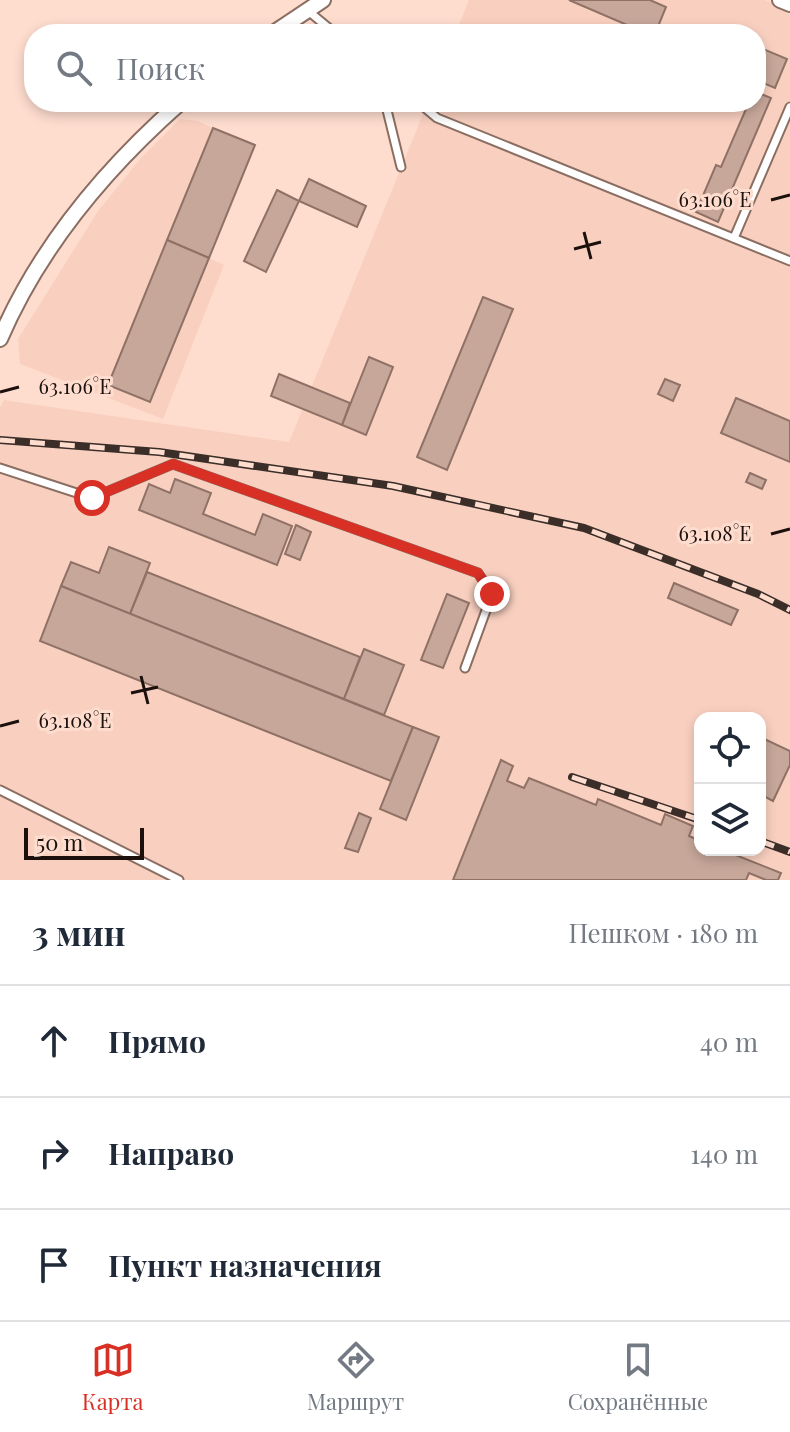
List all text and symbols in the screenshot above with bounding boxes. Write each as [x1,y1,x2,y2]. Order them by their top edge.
search box [24,24,766,112]
icon: search [52,46,96,90]
text: Поиск [116,48,205,88]
text: 63.106°E [679,185,751,212]
text: 63.106°E [39,372,111,399]
route start [74,480,110,516]
text: 63.108°E [678,519,752,546]
route end [474,576,510,612]
text: 63.108°E [38,706,112,733]
map controls [694,712,766,856]
button: locate [694,712,766,784]
button: layers [694,784,766,856]
scale bar [24,824,144,860]
text: 50 m [36,827,83,857]
text: 3 мин [32,909,126,955]
text: Пешком · 180 m [568,915,758,950]
icon: ahead [32,1019,76,1063]
text: Прямо [108,1021,206,1061]
text: 40 m [700,1024,758,1059]
icon: right [32,1131,76,1175]
text: Направо [108,1133,234,1173]
text: 140 m [690,1136,758,1171]
icon: arrive [32,1243,76,1287]
text: Пункт назначения [108,1245,382,1285]
tab: Карта [82,1338,144,1416]
tab: Маршрут [307,1338,404,1416]
tab: Сохранённые [568,1338,708,1416]

